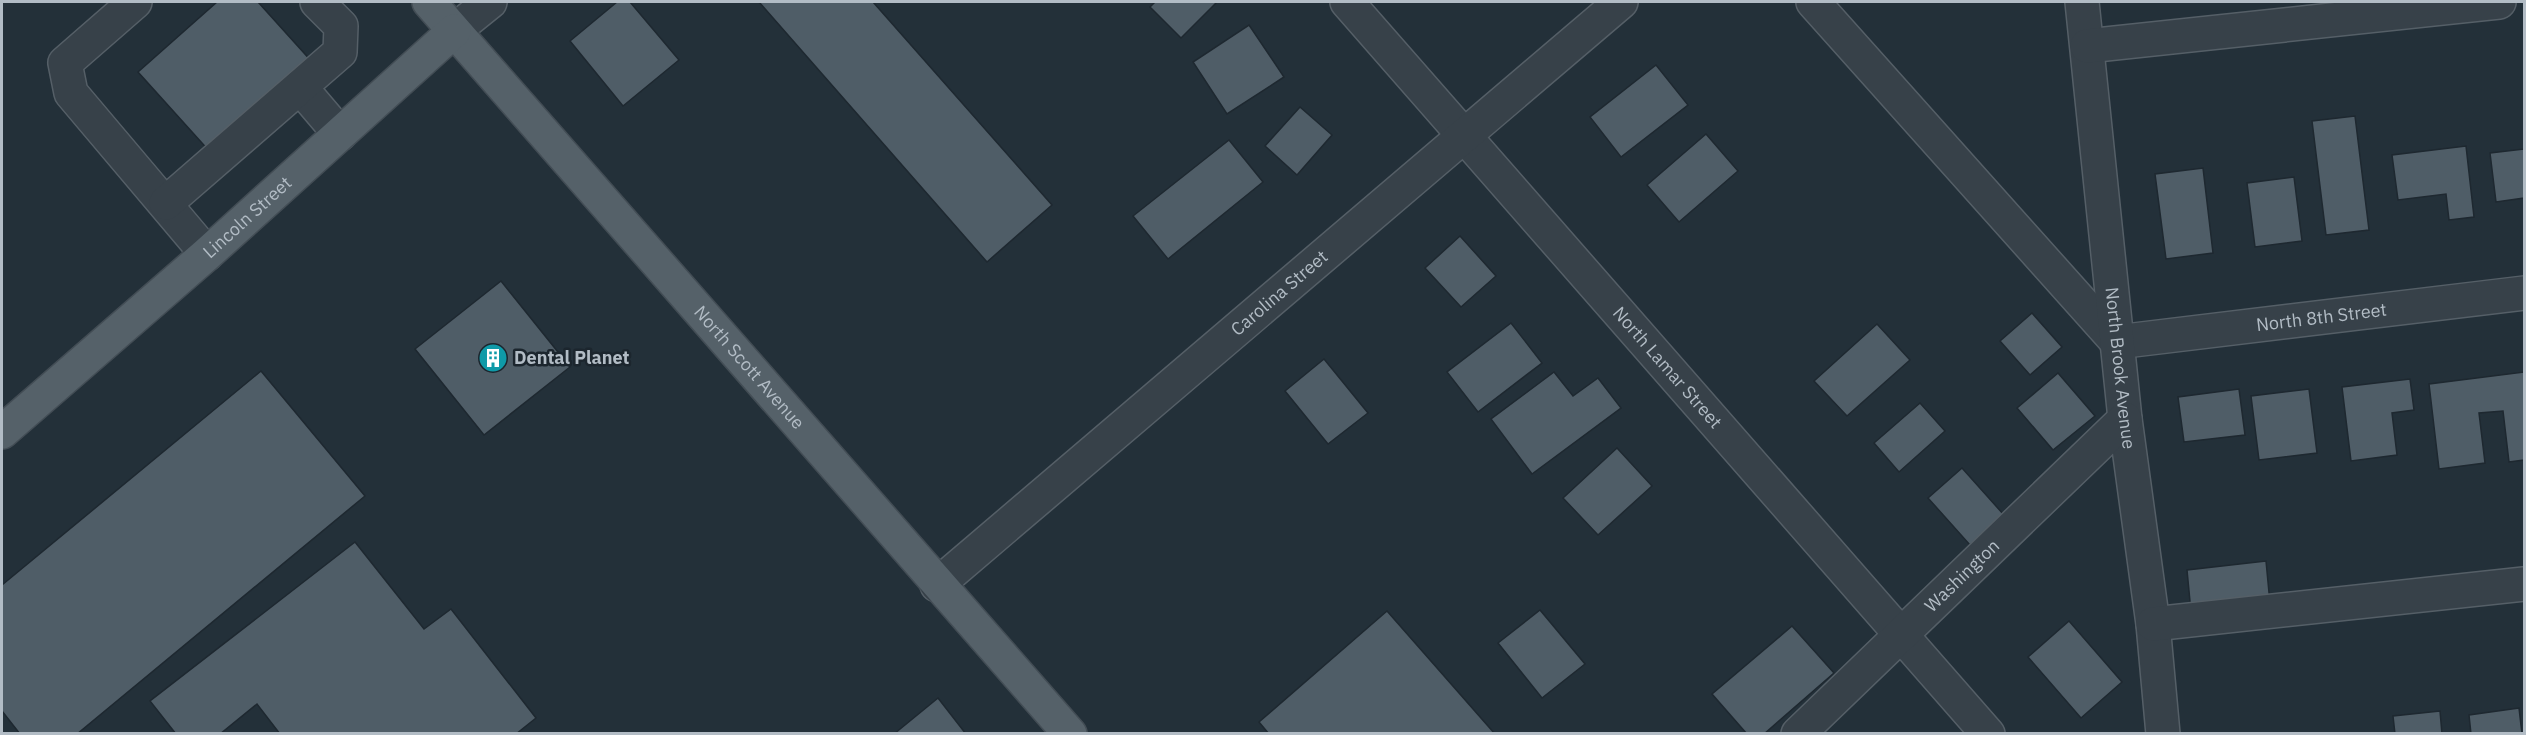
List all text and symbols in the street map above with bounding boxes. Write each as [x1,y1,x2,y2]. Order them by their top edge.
street label: Lincoln Street [198,171,296,263]
street label: Carolina Street [1226,245,1332,341]
street label: North Brook Avenue [2100,286,2141,450]
street label: North 8th Street [2255,298,2388,336]
street label: North Scott Avenue [689,301,810,434]
street label: North Lamar Street [1608,302,1727,433]
building icon: Dental Planet [477,342,509,374]
place label: Dental Planet [514,346,630,369]
street label: Washington [1920,534,2004,617]

